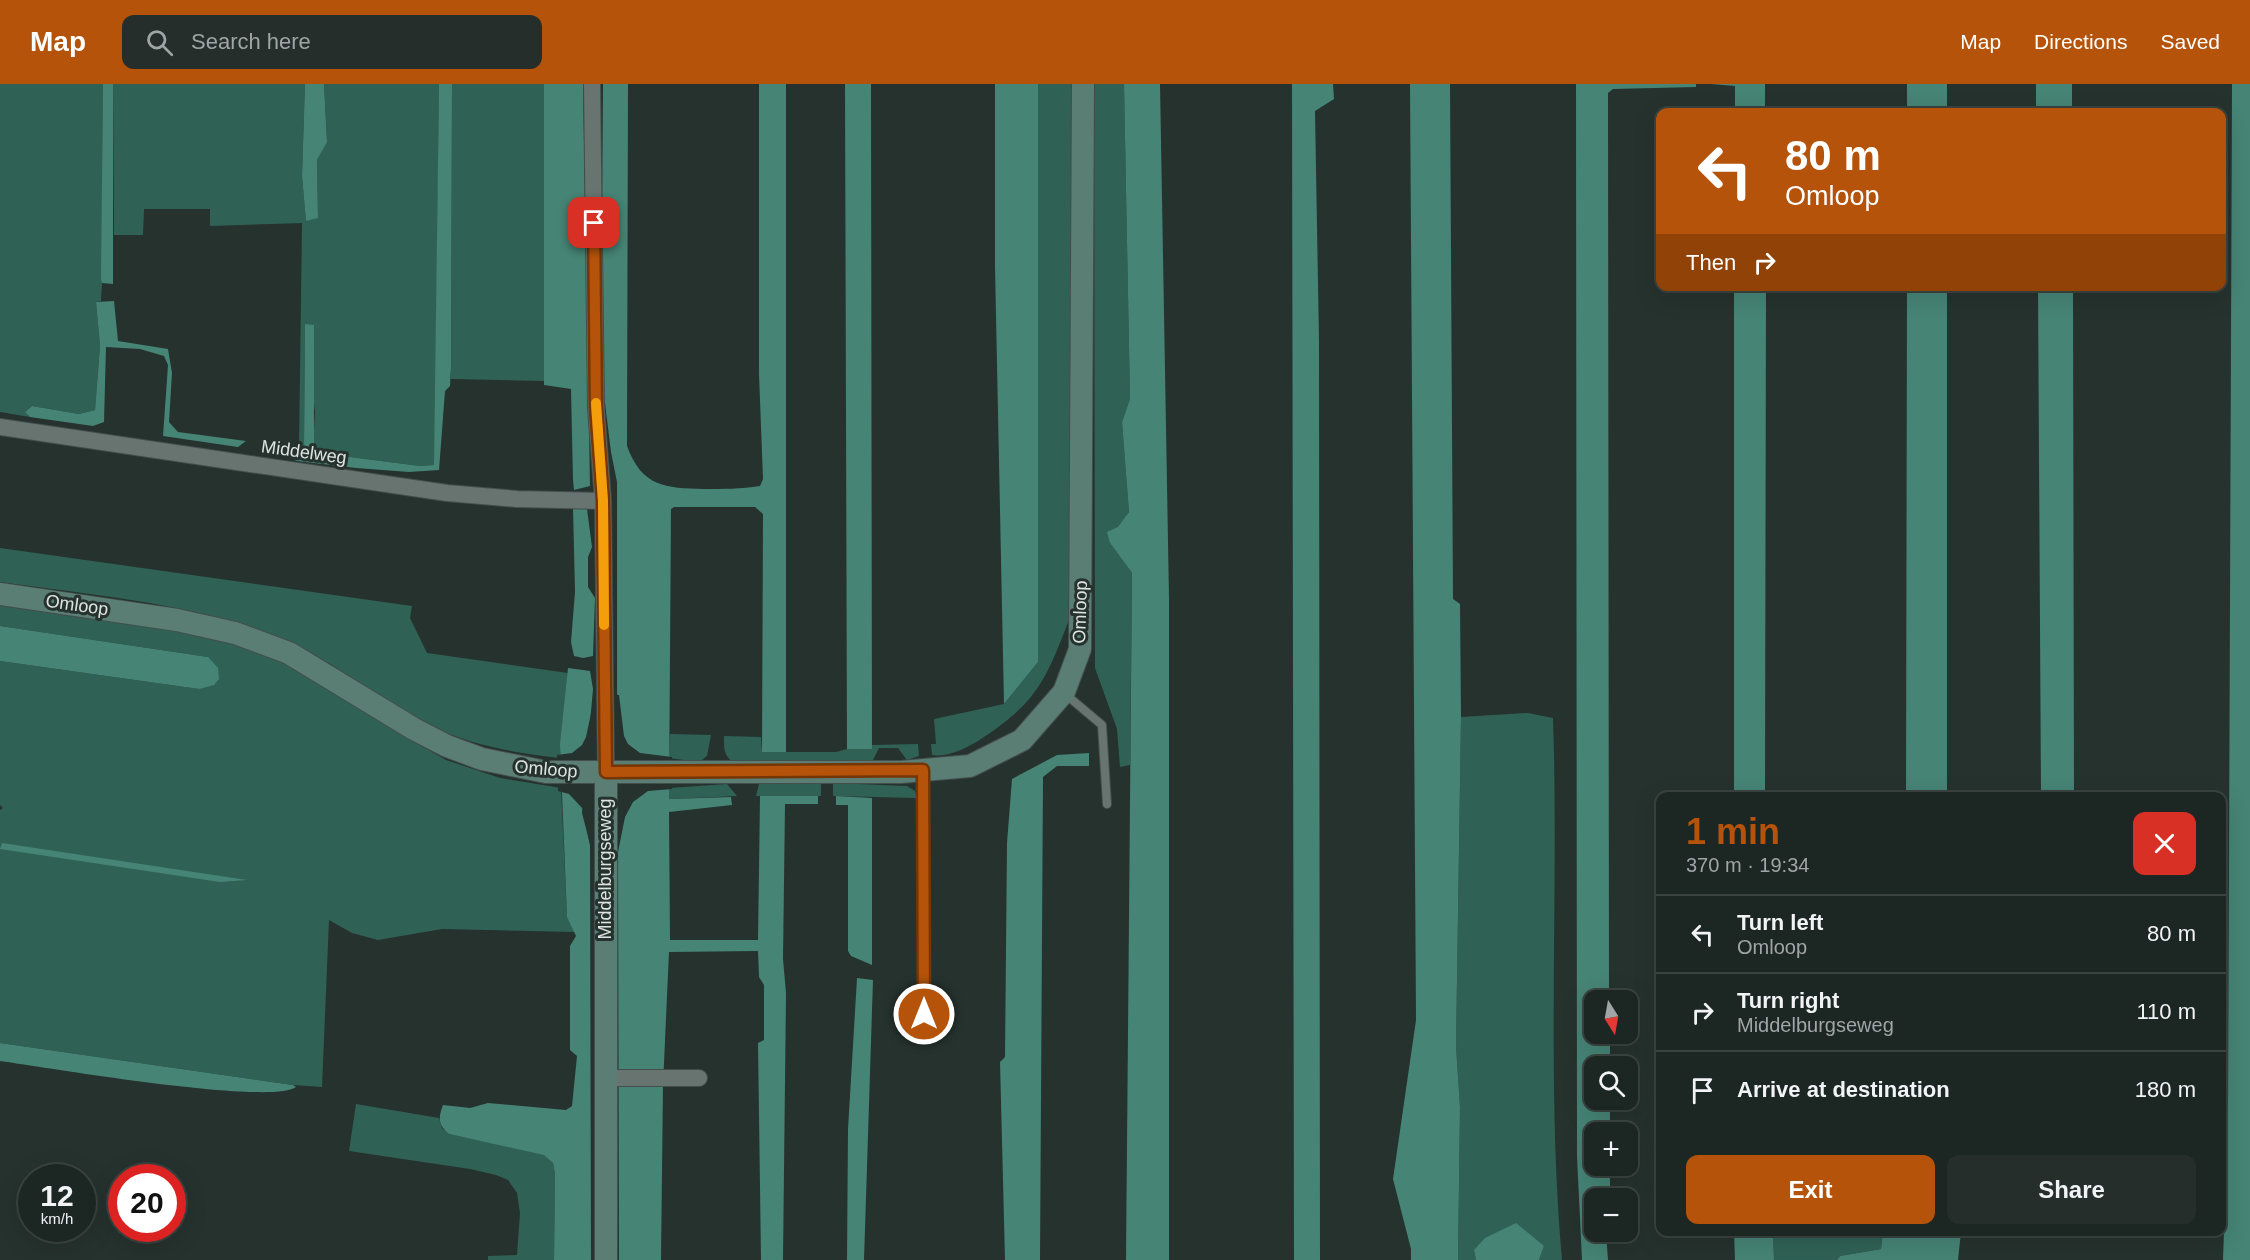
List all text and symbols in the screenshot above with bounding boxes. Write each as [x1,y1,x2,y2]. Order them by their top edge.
search box [122,15,542,69]
text: Map [30,26,86,57]
icon: search [143,26,176,59]
text: Search here [191,29,311,54]
text: Map [1960,30,2001,53]
text: Directions [2034,30,2127,53]
text: Saved [2160,30,2220,53]
icon: left [1686,132,1764,210]
text: 80 m [1785,132,1881,179]
text: Omloop [1785,181,1880,211]
pin [568,197,619,248]
icon: arrive [577,206,610,239]
icon: right [1748,246,1781,279]
text: Then [1686,250,1736,275]
street label: Middelweg [260,436,348,468]
street label: Omloop [1069,580,1091,644]
street label: Omloop [44,591,110,619]
street label: Omloop [514,756,578,782]
street label: Middelburgseweg [595,798,615,940]
text: 1 min [1686,811,1780,852]
button: close [2133,812,2196,875]
text: 370 m · 19:34 [1686,854,1809,876]
text: Turn left [1737,910,1823,935]
icon: left [1686,918,1719,951]
text: 80 m [2147,921,2196,946]
text: Omloop [1737,936,1807,958]
position arrow [892,982,956,1046]
text: Turn right [1737,988,1839,1013]
north arrow [1584,990,1638,1044]
map controls [1584,990,1638,1242]
icon: right [1686,996,1719,1029]
text: 110 m [2136,999,2196,1024]
text: Middelburgseweg [1737,1014,1894,1036]
button: search [1584,1056,1638,1110]
icon: arrive [1686,1074,1719,1107]
text: Arrive at destination [1737,1077,1950,1102]
text: 180 m [2135,1077,2196,1102]
button: + [1584,1122,1638,1176]
button: Exit [1686,1155,1935,1224]
button: Share [1947,1155,2196,1224]
speed limit sign: 20 [108,1164,186,1242]
text: 12 [40,1179,74,1212]
button: − [1584,1188,1638,1242]
text: km/h [41,1210,73,1227]

